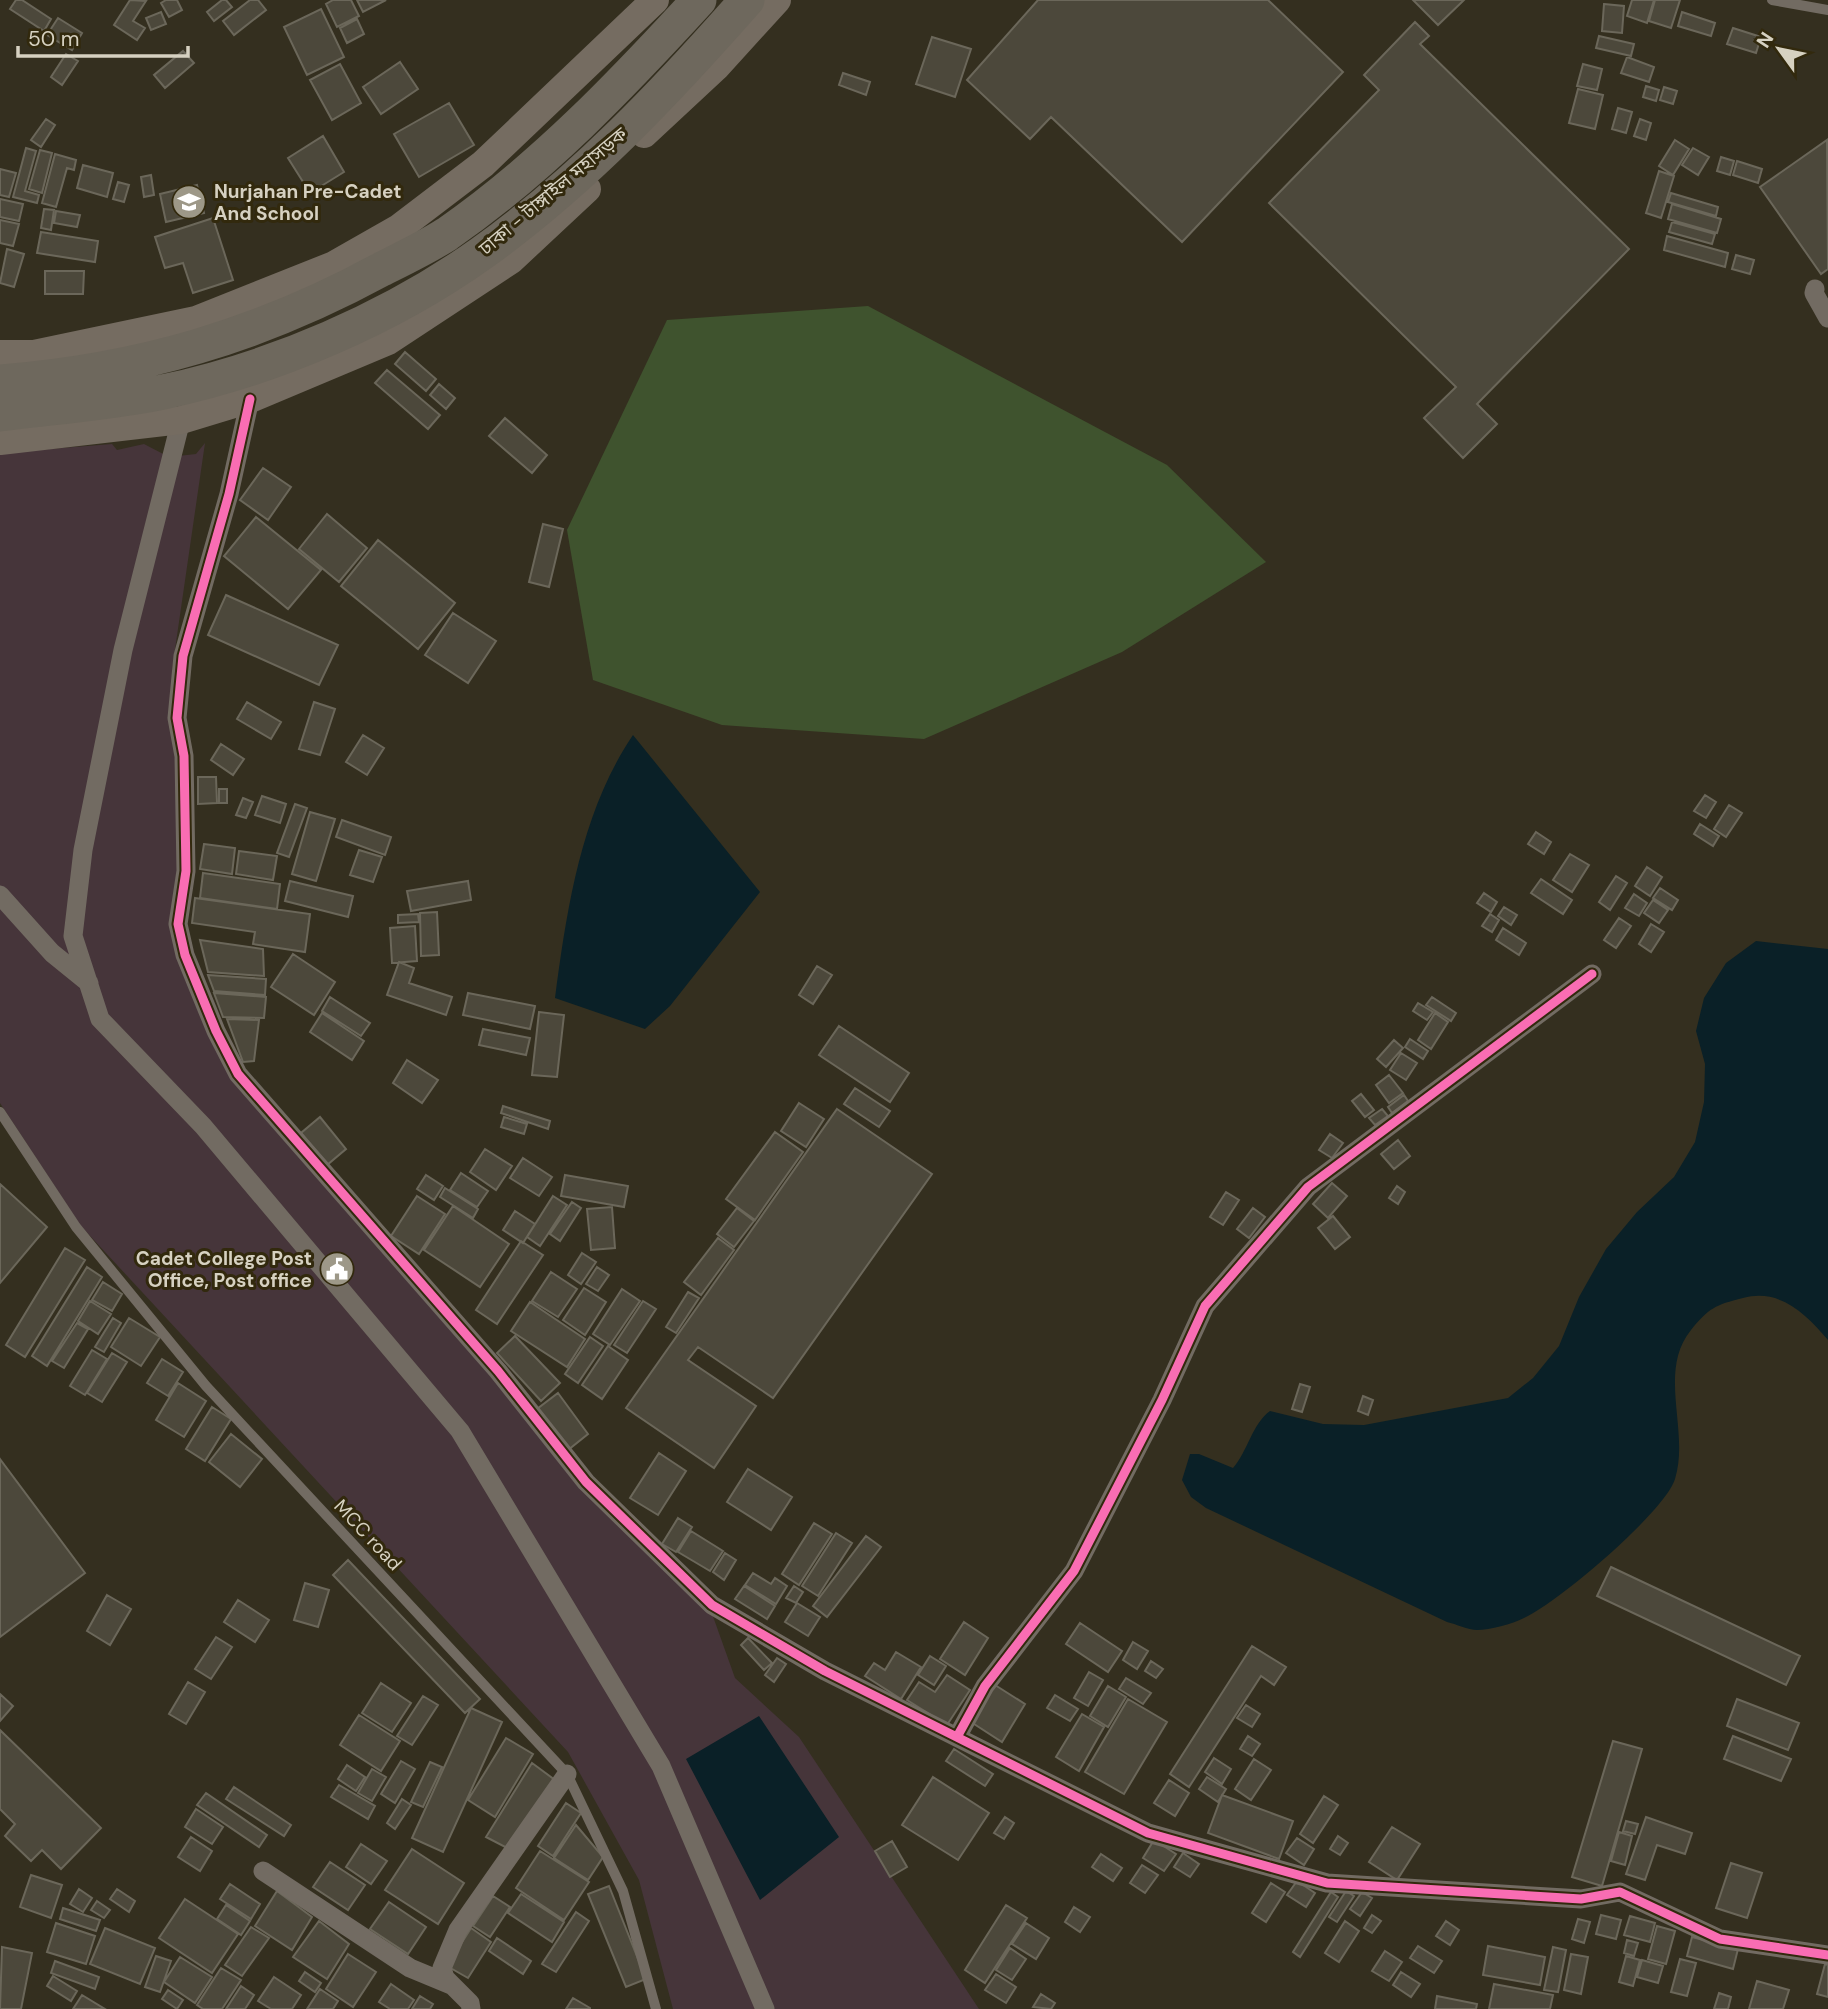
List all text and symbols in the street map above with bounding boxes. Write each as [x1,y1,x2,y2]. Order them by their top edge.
scale bar [18,14,187,58]
north arrow [1744,14,1814,84]
text: 50 m [28,25,79,53]
text: N [1751,27,1779,53]
street label: ঢাকা - টাঙ্গাইল মহাসড়ক [473,121,633,261]
place label: Nurjahan Pre-Cadet And School [214,179,402,226]
school or university icon: Nurjahan Pre-Cadet And School [170,183,208,221]
place label: Cadet College Post Office, Post office [136,1246,312,1293]
public building icon: Cadet College Post Office, Post office [318,1250,356,1288]
street label: MCC road [329,1494,407,1576]

